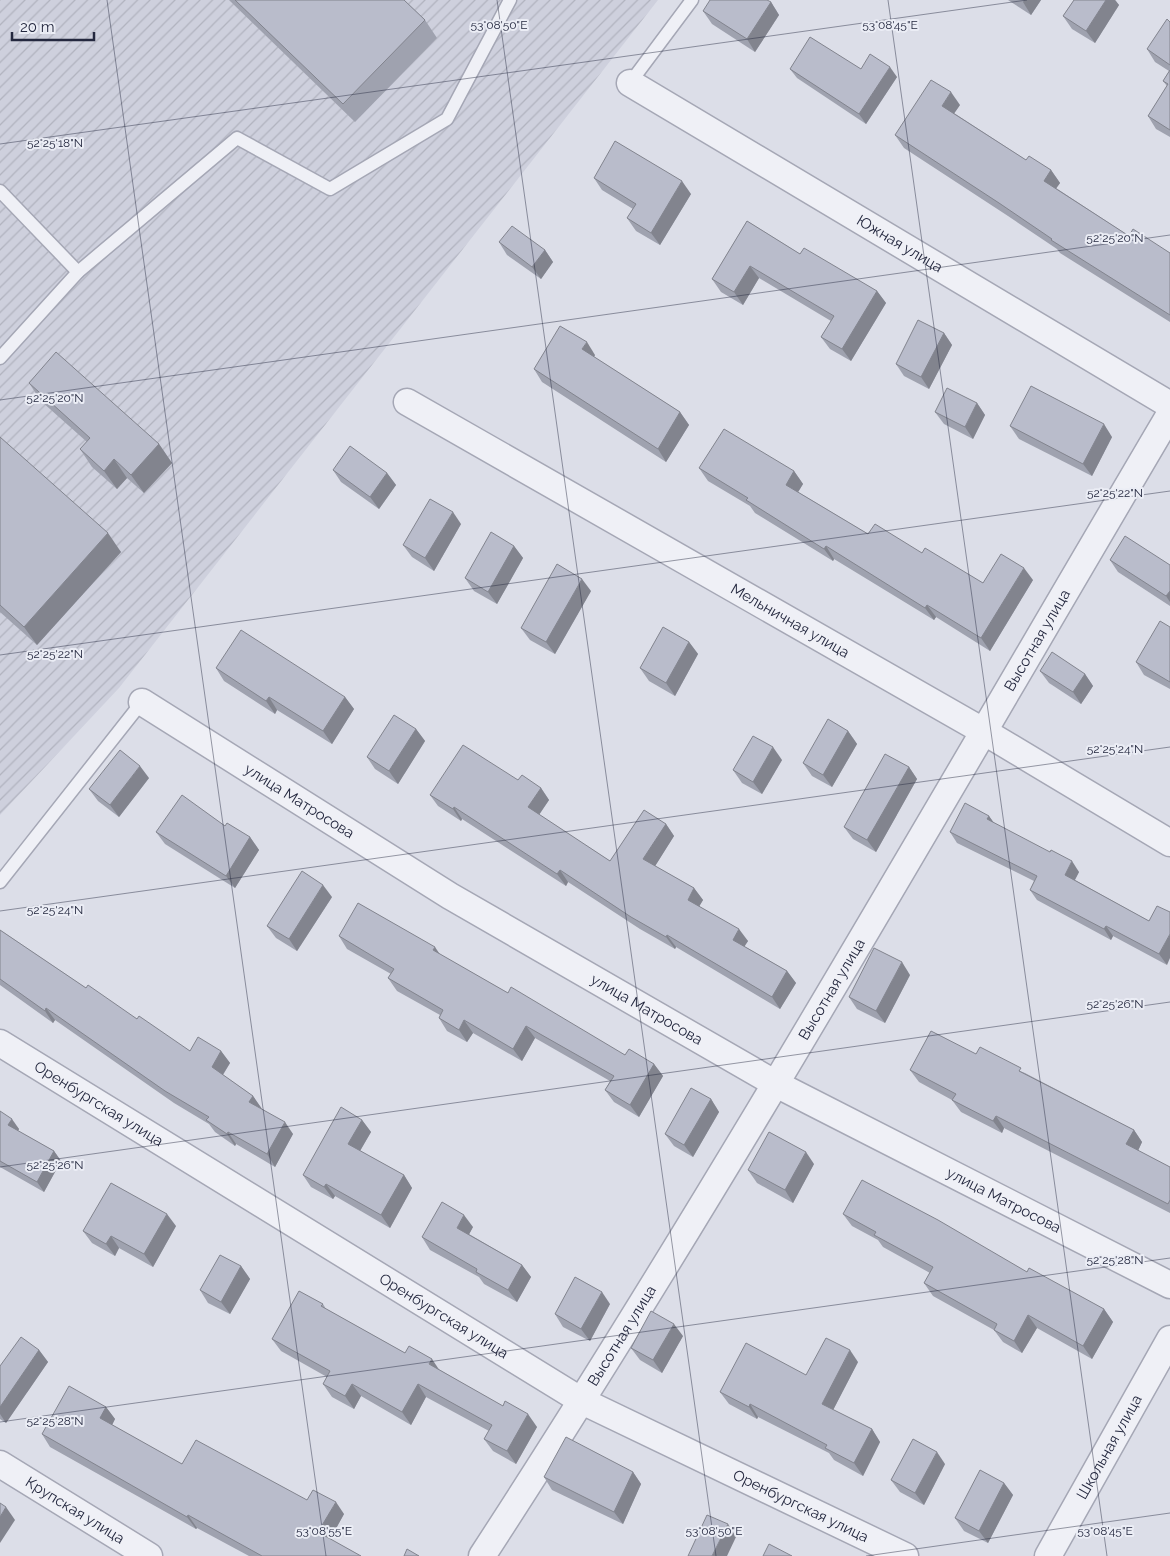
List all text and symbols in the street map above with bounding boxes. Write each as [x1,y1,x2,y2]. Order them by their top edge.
scale bar [12,10,95,42]
text: 20 m [20,18,55,36]
text: 53°08'50"E [471,18,527,32]
text: 53°08'45"E [862,18,918,32]
text: 52°25'18"N [27,136,83,150]
street label: Южная улица [853,211,946,276]
text: 52°25'20"N [1086,231,1144,245]
text: 52°25'20"N [26,391,84,405]
text: 52°25'22"N [1087,486,1143,500]
street label: Мельничная улица [727,580,852,662]
street label: Высотная улица [1000,586,1074,694]
text: 52°25'22"N [27,647,83,661]
text: 52°25'24"N [1087,742,1143,756]
street label: улица Матросова [241,760,358,842]
text: 52°25'24"N [27,903,83,917]
street label: Высотная улица [795,935,869,1043]
street label: улица Матросова [588,970,706,1049]
text: 52°25'26"N [1086,997,1144,1011]
street label: Оренбургская улица [31,1057,167,1150]
text: 52°25'26"N [26,1158,84,1172]
street label: улица Матросова [943,1164,1064,1237]
text: 52°25'28"N [1086,1253,1144,1267]
street label: Оренбургская улица [376,1269,512,1362]
street label: Высотная улица [584,1282,660,1389]
street label: Школьная улица [1073,1392,1146,1502]
text: 52°25'28"N [26,1414,84,1428]
street label: Оренбургская улица [730,1466,872,1546]
street label: Крупская улица [22,1473,128,1548]
text: 53°08'55"E [296,1524,352,1538]
text: 53°08'50"E [686,1524,742,1538]
text: 53°08'45"E [1077,1524,1133,1538]

